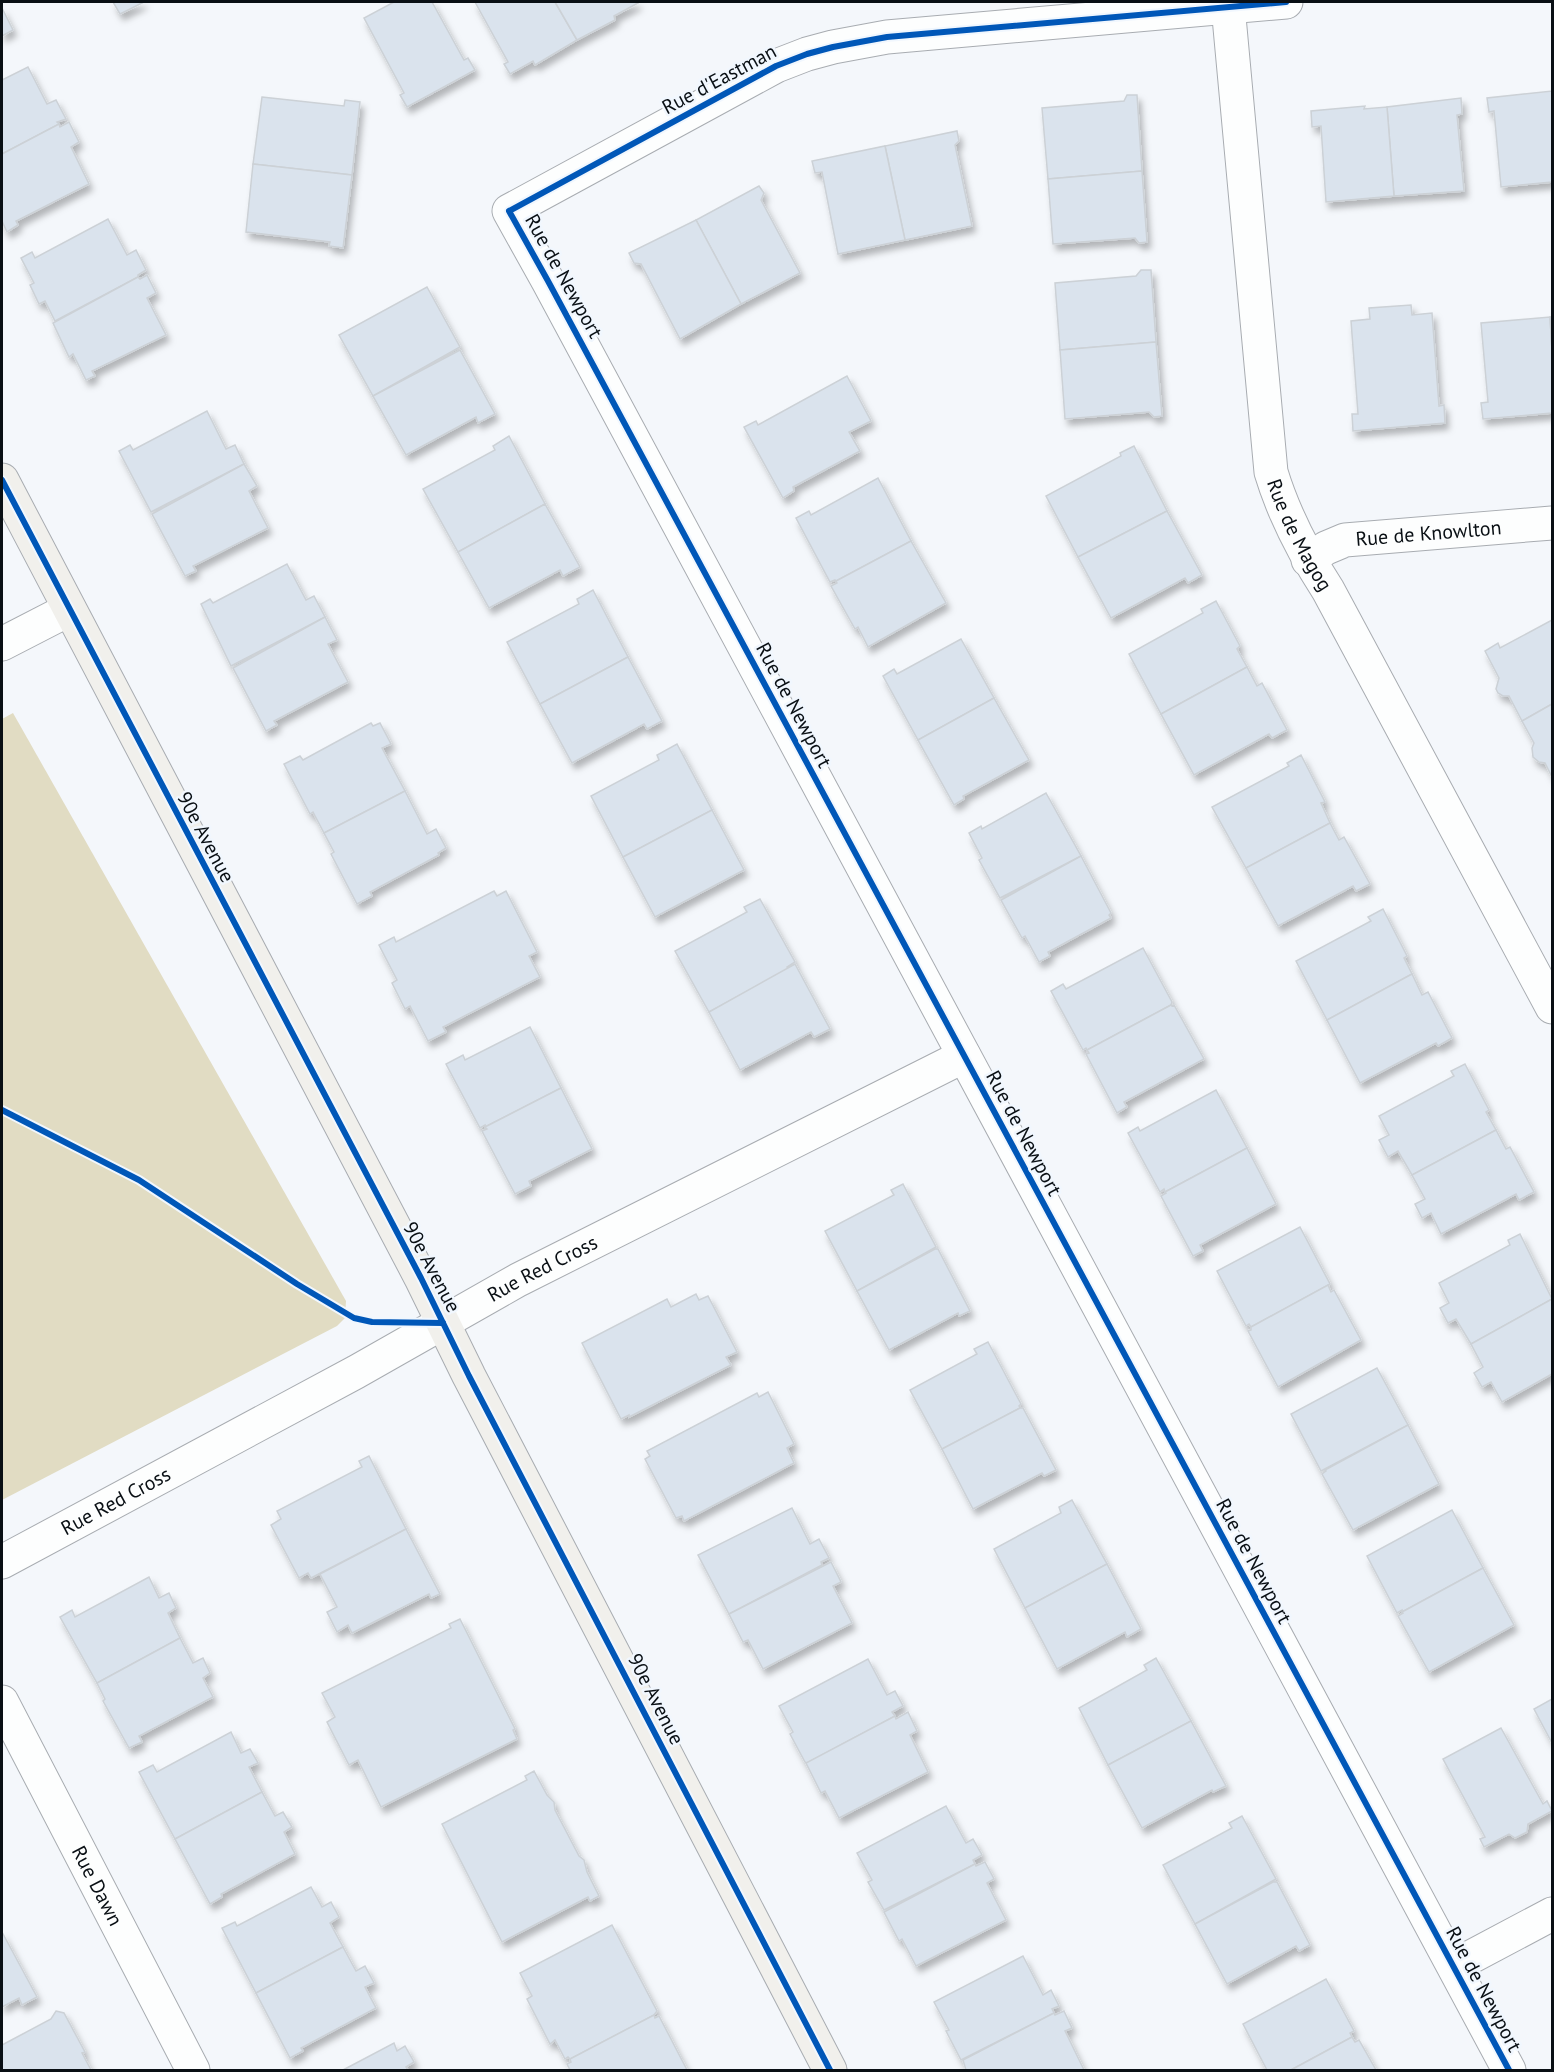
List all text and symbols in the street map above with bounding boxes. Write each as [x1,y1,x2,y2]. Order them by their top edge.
street label: Rue d'Eastman [657,38,781,120]
street label: Rue de Newport [519,209,609,343]
street label: Rue de Magog [1261,475,1338,596]
street label: Rue de Knowlton [1355,514,1502,552]
street label: Rue de Newport [750,638,838,772]
street label: 90e Avenue [171,787,241,887]
street label: Rue de Newport [980,1066,1068,1200]
street label: 90e Avenue [397,1217,467,1317]
street label: Rue Red Cross [483,1229,602,1308]
street label: Rue Red Cross [56,1461,175,1541]
street label: Rue de Newport [1210,1494,1298,1628]
street label: 90e Avenue [622,1649,690,1749]
street label: Rue Dawn [66,1841,129,1930]
street label: Rue de Newport [1440,1922,1528,2056]

